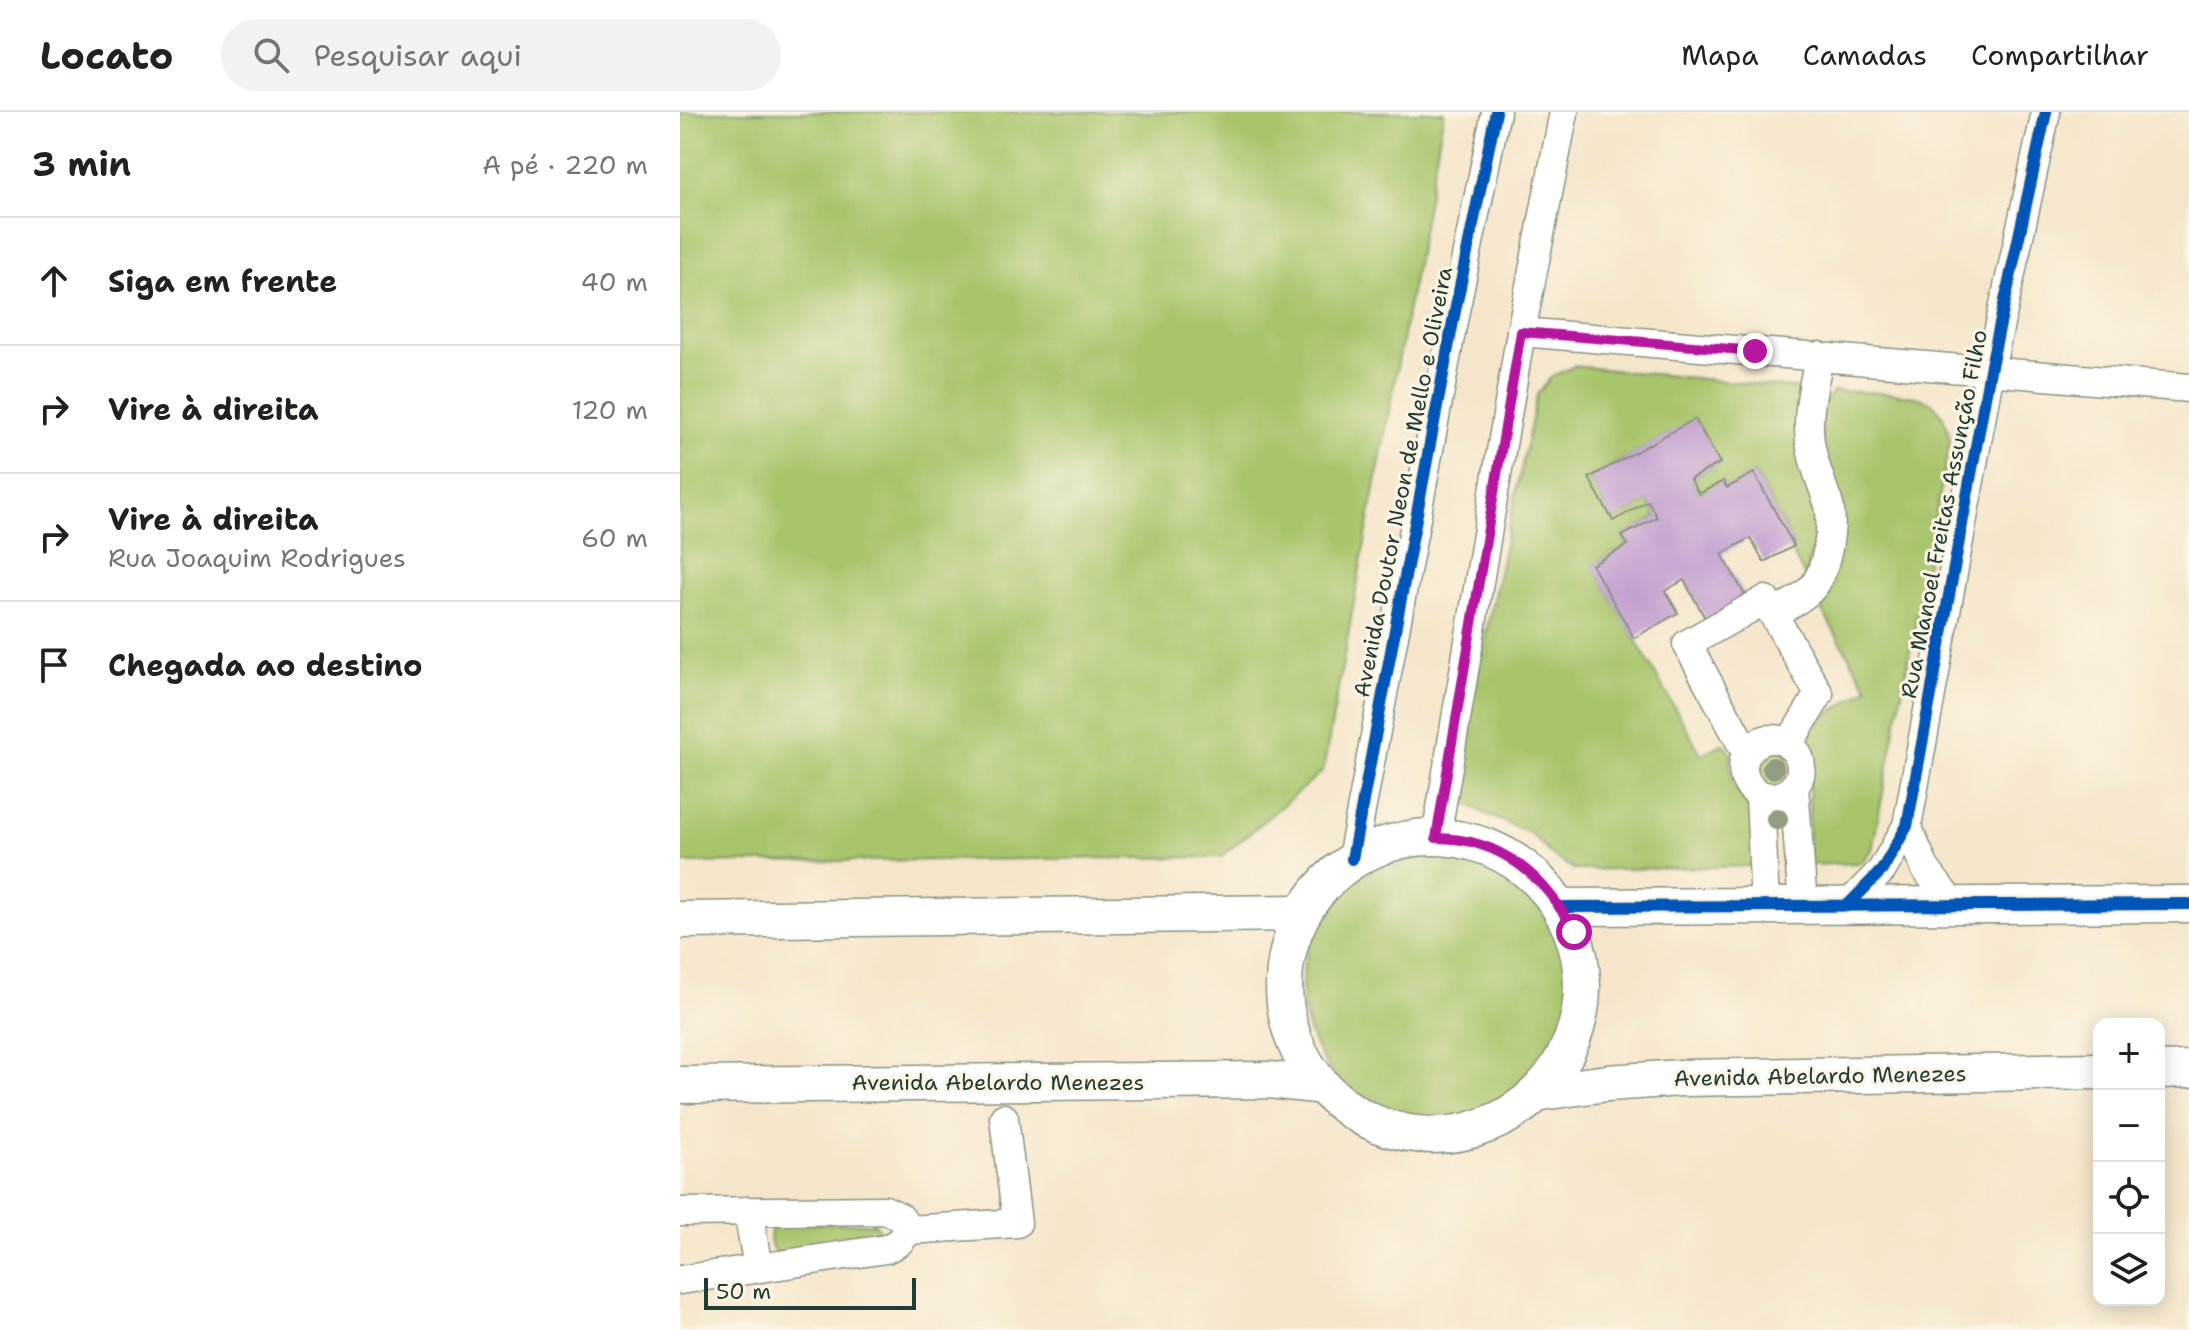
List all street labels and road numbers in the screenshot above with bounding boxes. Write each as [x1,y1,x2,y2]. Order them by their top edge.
street label: Avenida Doutor Neon de Mello e Oliveira [1347,264,1459,700]
street label: Rua Manoel Freitas Assunção Filho [1894,327,1994,701]
street label: Avenida Abelardo Menezes [1673,1059,1967,1093]
street label: Avenida Abelardo Menezes [851,1068,1145,1097]

